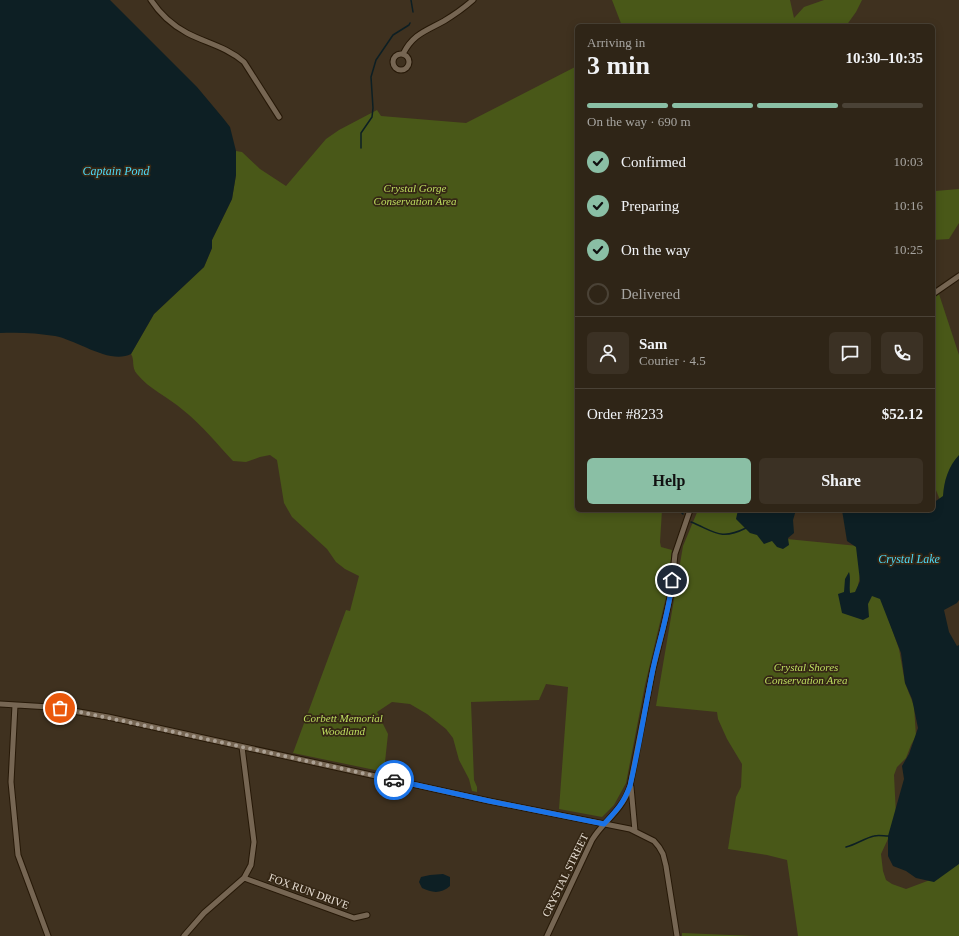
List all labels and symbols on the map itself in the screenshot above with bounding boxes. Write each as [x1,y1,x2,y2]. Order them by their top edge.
water label: Captain Pond [82,164,150,178]
park label: Crystal Gorge Conservation Area [374,182,457,207]
water label: Crystal Lake [878,552,941,566]
pin [655,563,689,597]
park label: Crystal Shores Conservation Area [765,661,848,686]
pin [43,691,77,725]
park label: Corbett Memorial Woodland [303,712,383,737]
courier [374,760,414,800]
street label: CRYSTAL STREET [540,831,591,919]
street label: FOX RUN DRIVE [267,871,351,911]

